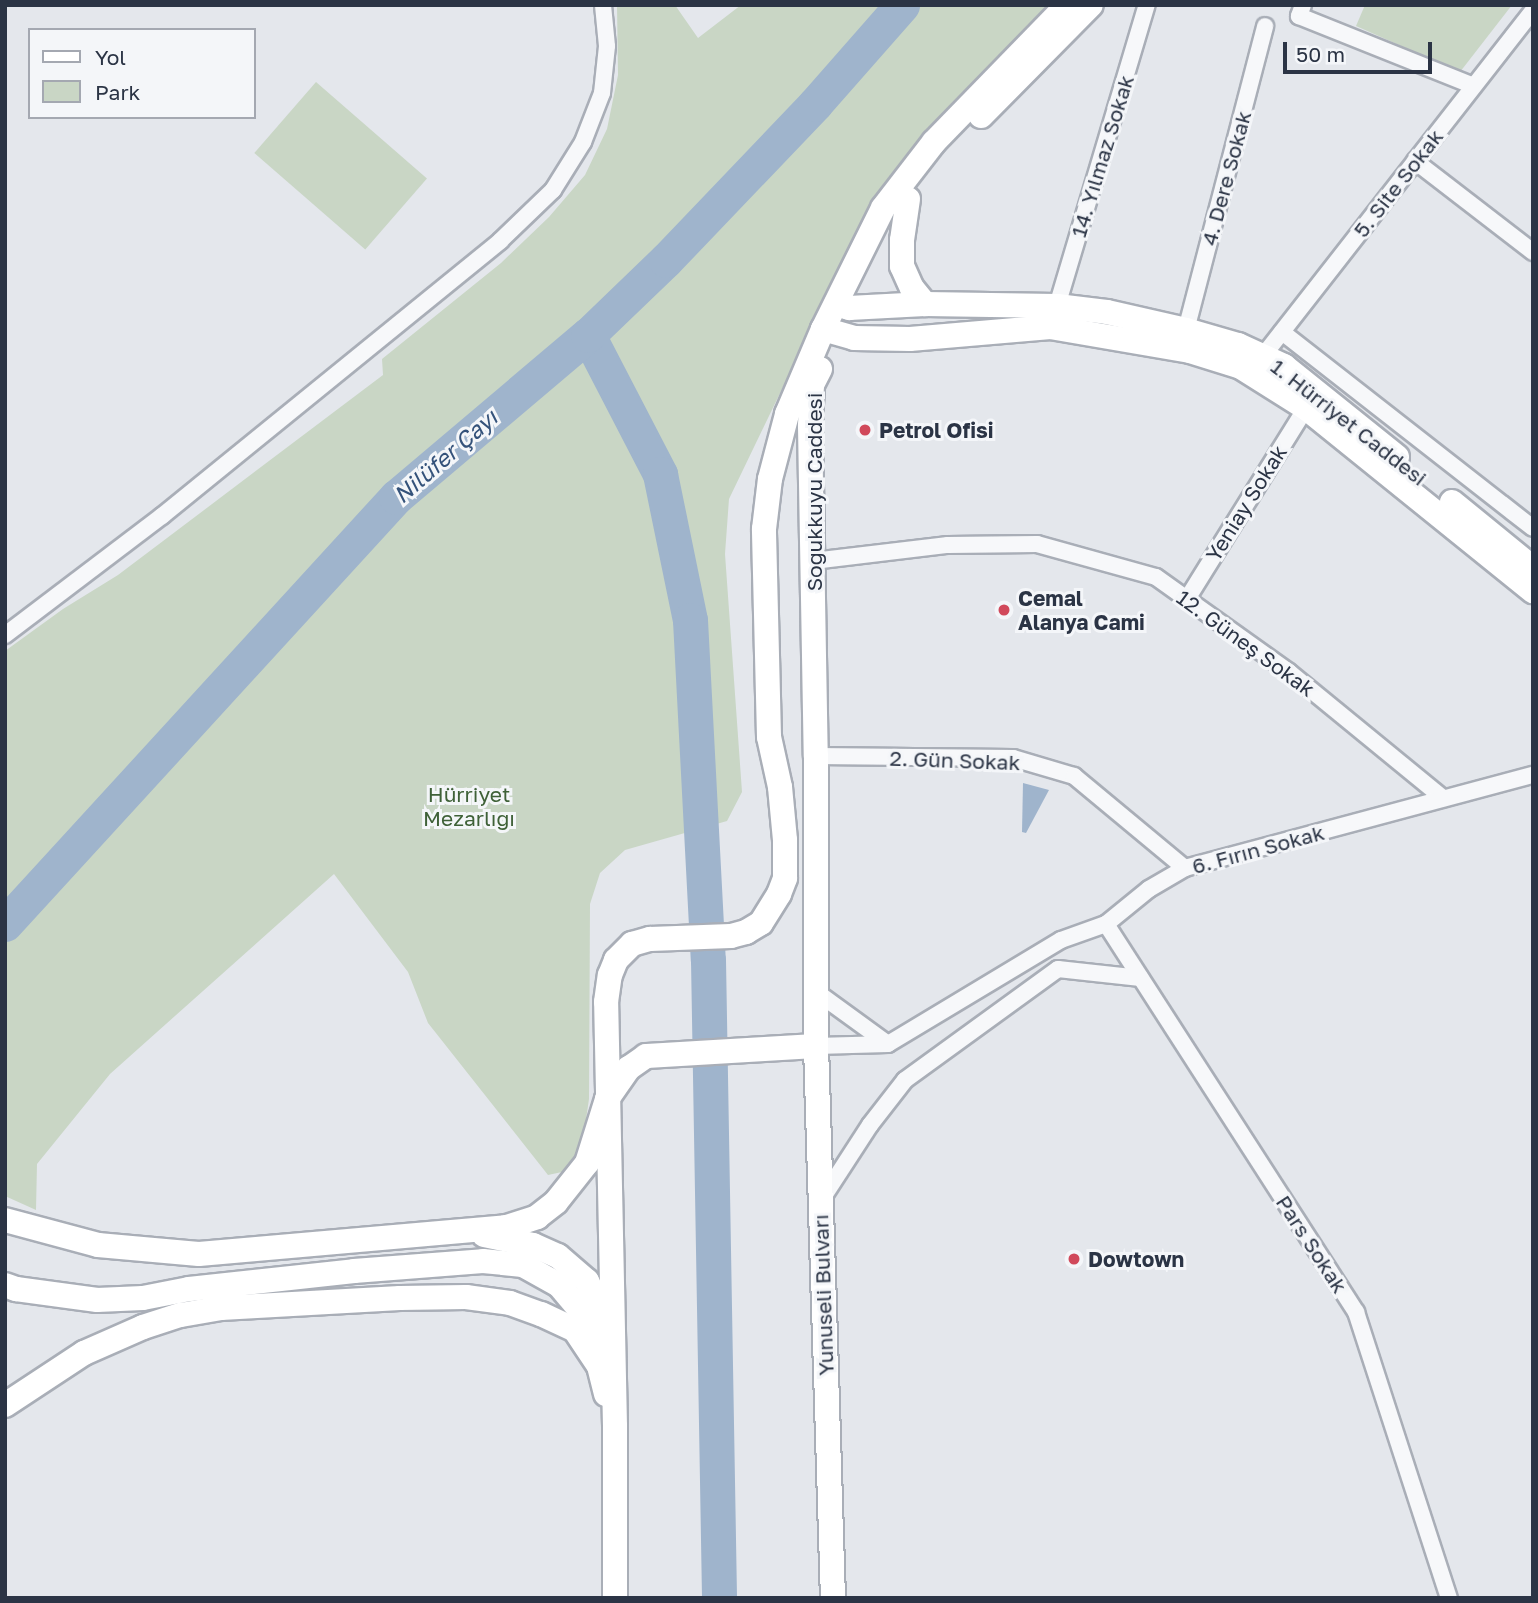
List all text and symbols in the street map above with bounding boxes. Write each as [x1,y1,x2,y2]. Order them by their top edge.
legend [28,28,256,119]
scale bar [1286,28,1435,72]
text: 50 m [1296,41,1345,67]
text: Yol [95,44,126,70]
street label: 14. Yılmaz Sokak [1065,72,1139,240]
text: Park [95,79,140,105]
street label: 4. Dere Sokak [1196,108,1256,248]
street label: 5. Site Sokak [1348,124,1448,242]
street label: 1. Hürriyet Caddesi [1266,353,1432,491]
street label: Soğukkuyu Caddesi [801,393,827,591]
water label: Nilüfer Çayı [388,403,502,509]
place label: Petrol Ofisi [879,417,993,443]
marker: Petrol Ofisi [857,422,873,438]
street label: Yeniay Sokak [1200,440,1292,566]
place label: Cemal Alanya Cami [1018,585,1145,635]
street label: 12. Güneş Sokak [1172,585,1320,701]
marker: Cemal Alanya Cami [996,602,1012,618]
street label: 2. Gün Sokak [889,745,1021,775]
park label: Hürriyet Mezarlığı [423,781,515,831]
street label: 6. Fırın Sokak [1189,819,1327,879]
street label: Pars Sokak [1271,1190,1353,1298]
street label: Yunuseli Bulvarı [808,1214,838,1376]
place label: Dowtown [1088,1246,1184,1272]
marker: Dowtown [1066,1251,1082,1267]

